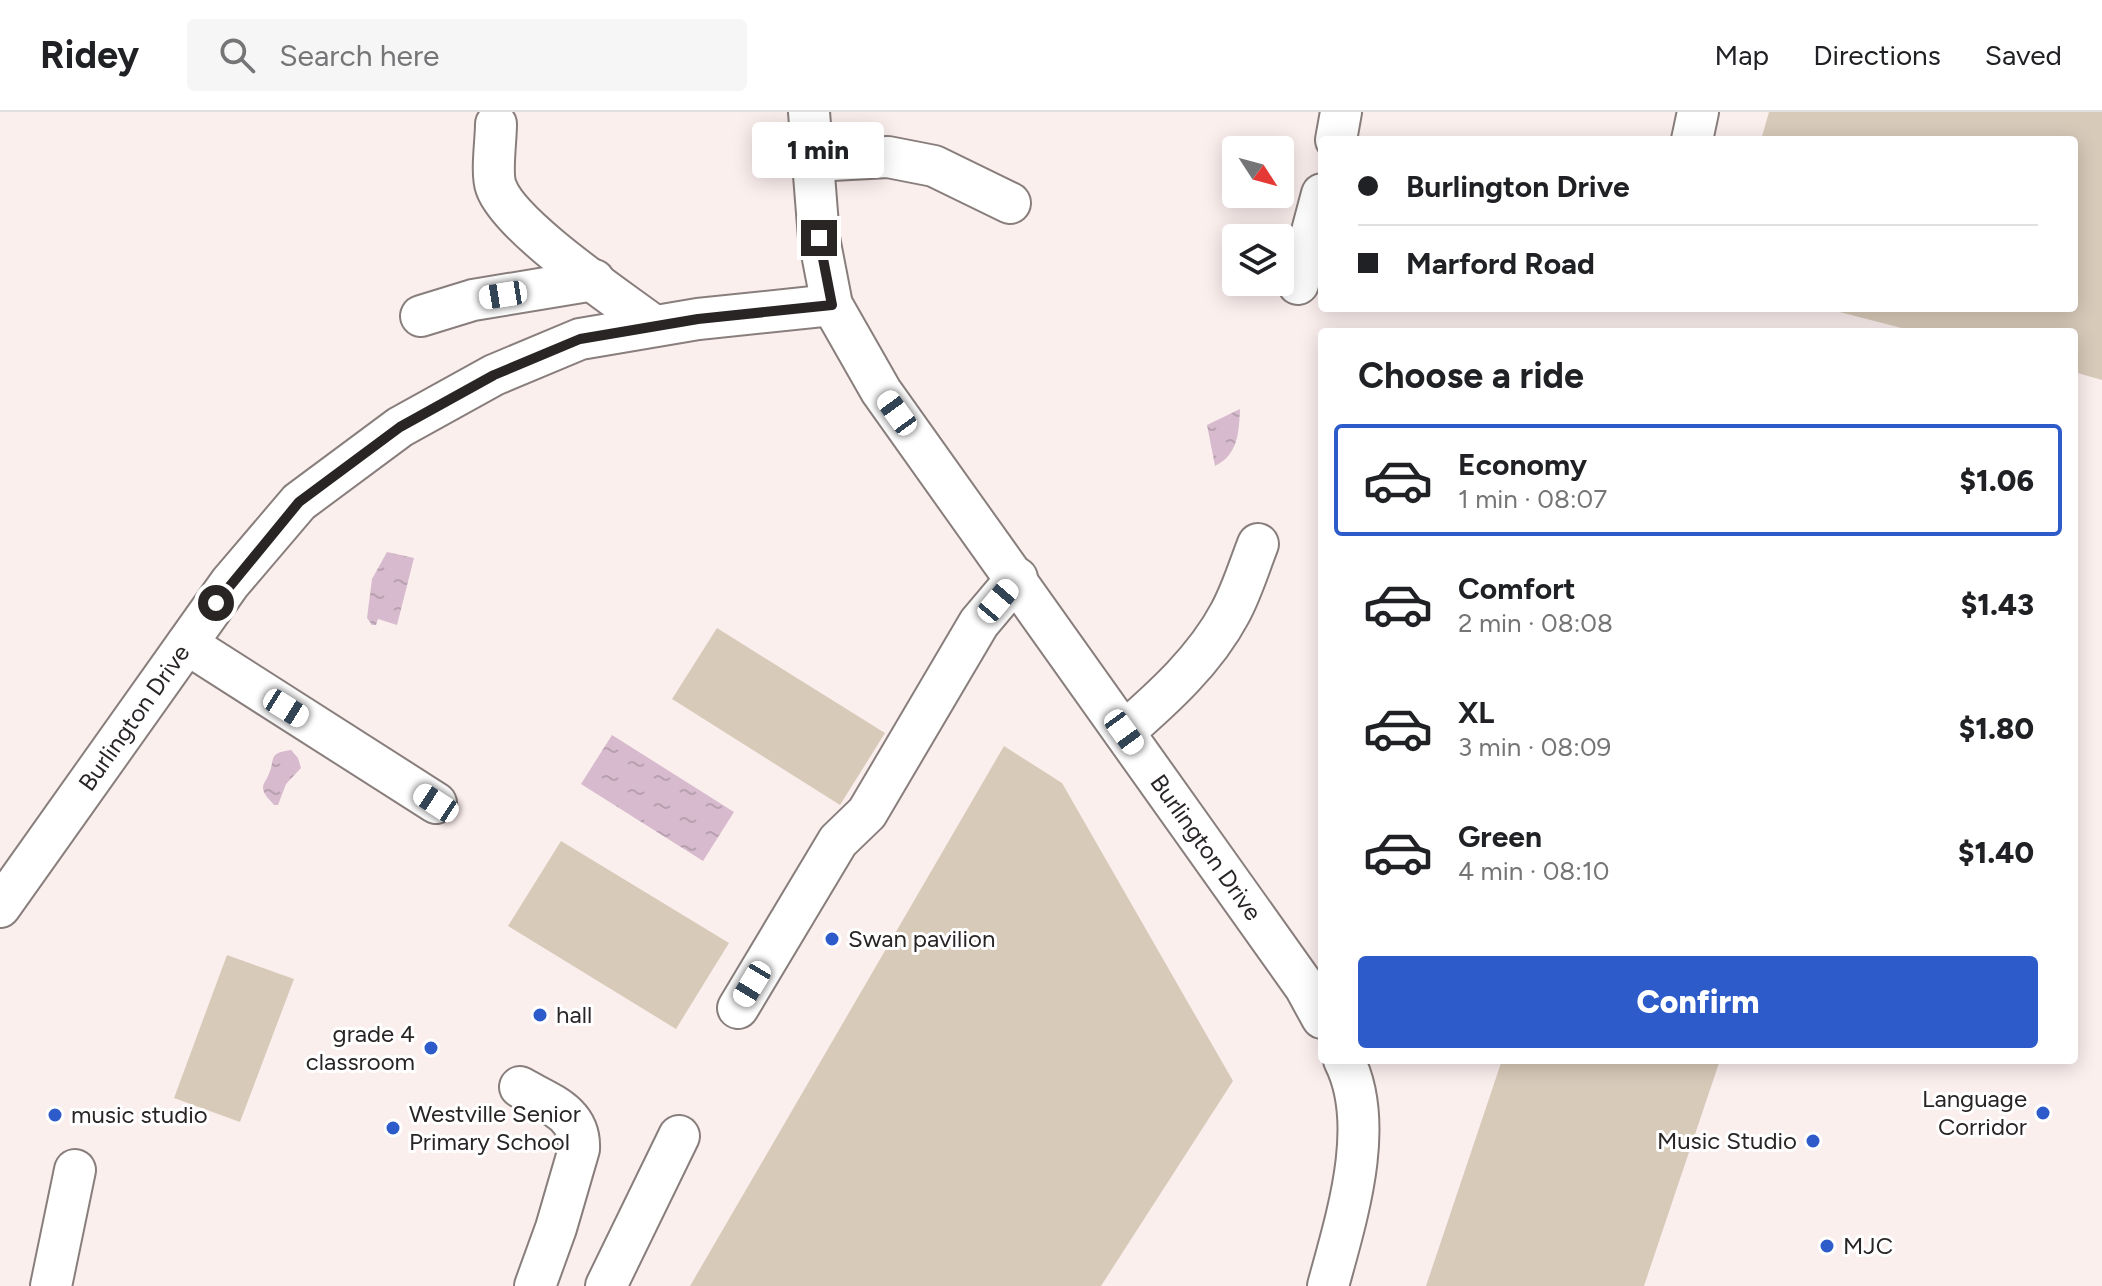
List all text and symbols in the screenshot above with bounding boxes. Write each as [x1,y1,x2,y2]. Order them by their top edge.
search box [187,19,747,91]
text: Ridey [40,32,139,78]
icon: search [215,33,259,77]
text: Search here [279,37,439,74]
text: Map [1715,38,1769,72]
text: Directions [1813,38,1941,72]
text: Saved [1985,38,2062,72]
callout: 1 min [753,122,885,178]
text: 1 min [787,134,849,166]
north arrow [1222,136,1294,208]
map controls [1222,136,1294,296]
text: Burlington Drive [1406,168,1630,205]
route end [801,220,837,256]
button: layers [1222,224,1294,296]
text: Marford Road [1406,245,1595,282]
car [477,279,529,311]
text: Choose a ride [1358,354,1584,397]
car [873,387,921,439]
icon: car [1362,444,1434,516]
text: Economy [1458,446,1587,483]
text: $1.06 [1960,462,2034,499]
text: 1 min · 08:07 [1458,483,1607,515]
icon: car [1362,568,1434,640]
text: Comfort [1458,570,1576,607]
car [973,575,1023,627]
route start [198,585,234,621]
text: $1.43 [1961,586,2034,623]
text: 2 min · 08:08 [1458,607,1613,639]
street label: Burlington Drive [72,639,196,796]
car [259,685,313,731]
icon: car [1362,692,1434,764]
text: XL [1458,694,1494,731]
car [1100,706,1148,758]
text: $1.80 [1959,710,2034,747]
text: 3 min · 08:09 [1458,731,1611,763]
street label: Burlington Drive [1144,769,1268,926]
car [409,780,463,826]
icon: car [1362,816,1434,888]
text: Green [1458,818,1542,855]
text: $1.40 [1958,834,2034,871]
text: 4 min · 08:10 [1458,855,1609,887]
place label: Swan pavilion [848,924,995,953]
marker: Swan pavilion [823,930,841,948]
button: Confirm [1358,956,2038,1048]
car [729,957,775,1011]
place label: hall [556,1000,592,1029]
marker: hall [531,1006,549,1024]
place label: grade 4 classroom [306,1019,415,1076]
marker: grade 4 classroom [422,1039,440,1057]
place label: Language Corridor [1922,1084,2027,1141]
place label: Westville Senior Primary School [409,1099,581,1156]
place label: music studio [71,1100,208,1129]
marker: Language Corridor [2034,1104,2052,1122]
marker: music studio [46,1106,64,1124]
marker: Westville Senior Primary School [384,1119,402,1137]
place label: Music Studio [1657,1126,1797,1155]
marker: Music Studio [1804,1132,1822,1150]
place label: MJC [1843,1231,1893,1260]
marker: MJC [1818,1237,1836,1255]

